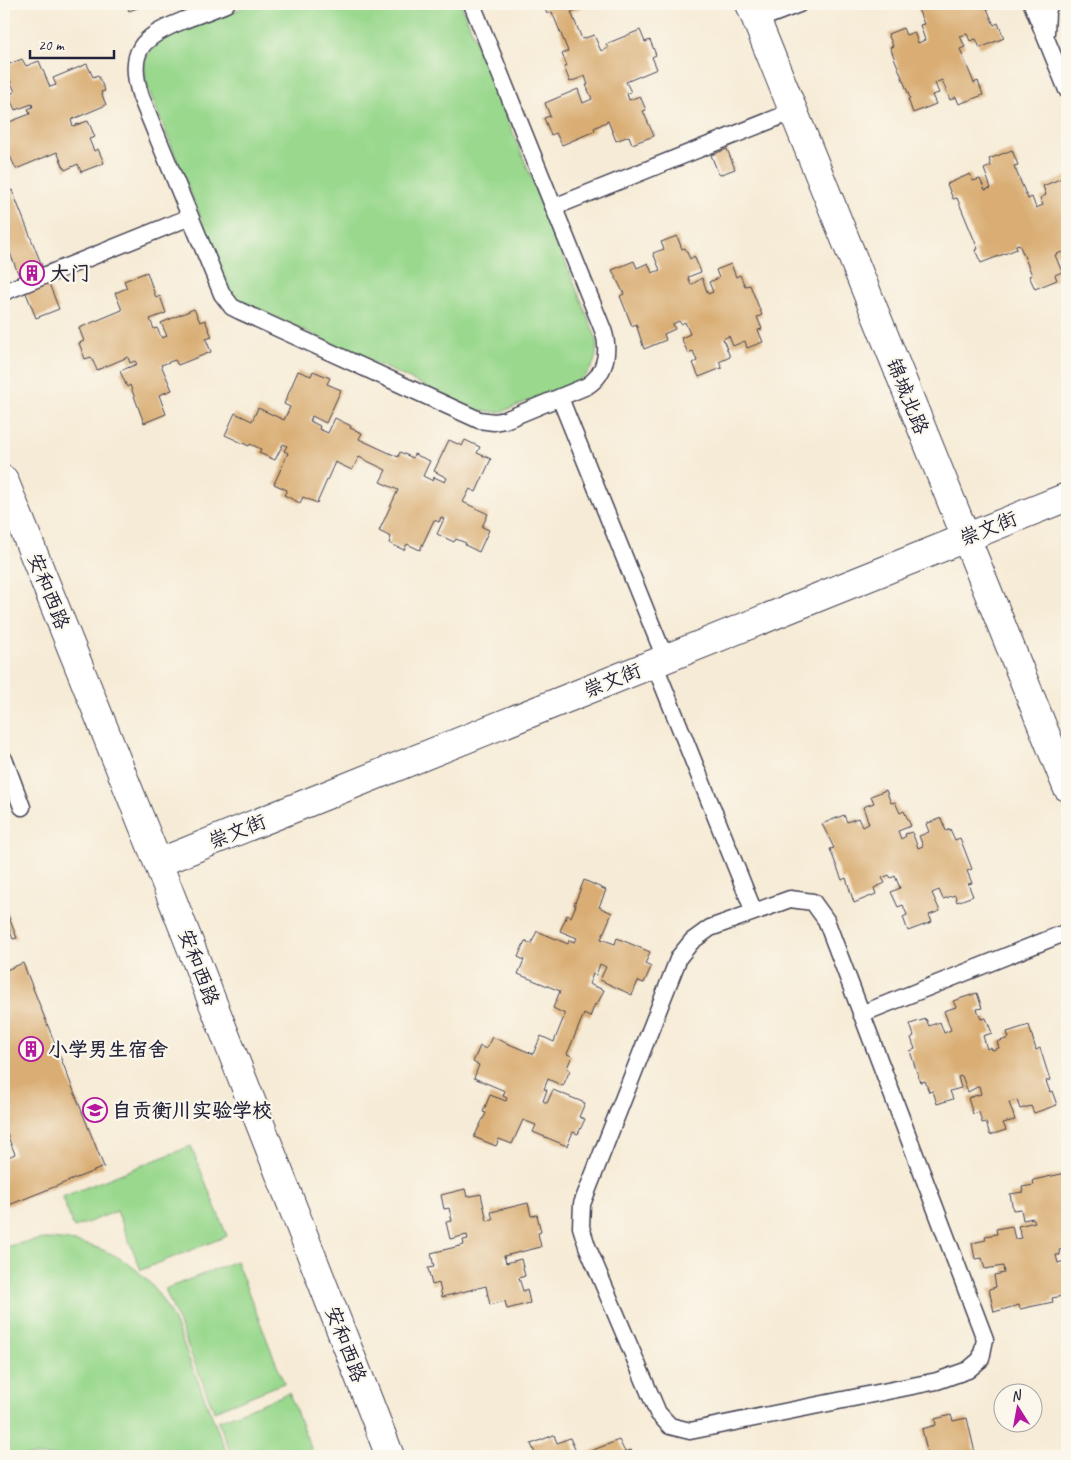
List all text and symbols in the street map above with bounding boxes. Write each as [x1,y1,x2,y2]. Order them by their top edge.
scale bar [30,28,114,60]
text: 20 m [38,36,65,55]
building icon: 大门 [19,260,45,286]
place label: 大门 [50,261,90,286]
street label: 锦城北路 [881,354,934,439]
street label: 崇文街 [956,506,1021,551]
street label: 安和西路 [22,549,75,634]
street label: 崇文街 [580,658,645,703]
street label: 崇文街 [205,809,270,854]
street label: 安和西路 [173,925,225,1010]
building icon: 小学男生宿舍 [18,1036,44,1062]
place label: 小学男生宿舍 [48,1037,168,1062]
school or university icon: 自贡衡川实验学校 [82,1097,108,1123]
place label: 自贡衡川实验学校 [112,1098,272,1123]
street label: 安和西路 [320,1302,372,1387]
north arrow [994,1382,1044,1432]
text: N [1010,1386,1024,1405]

